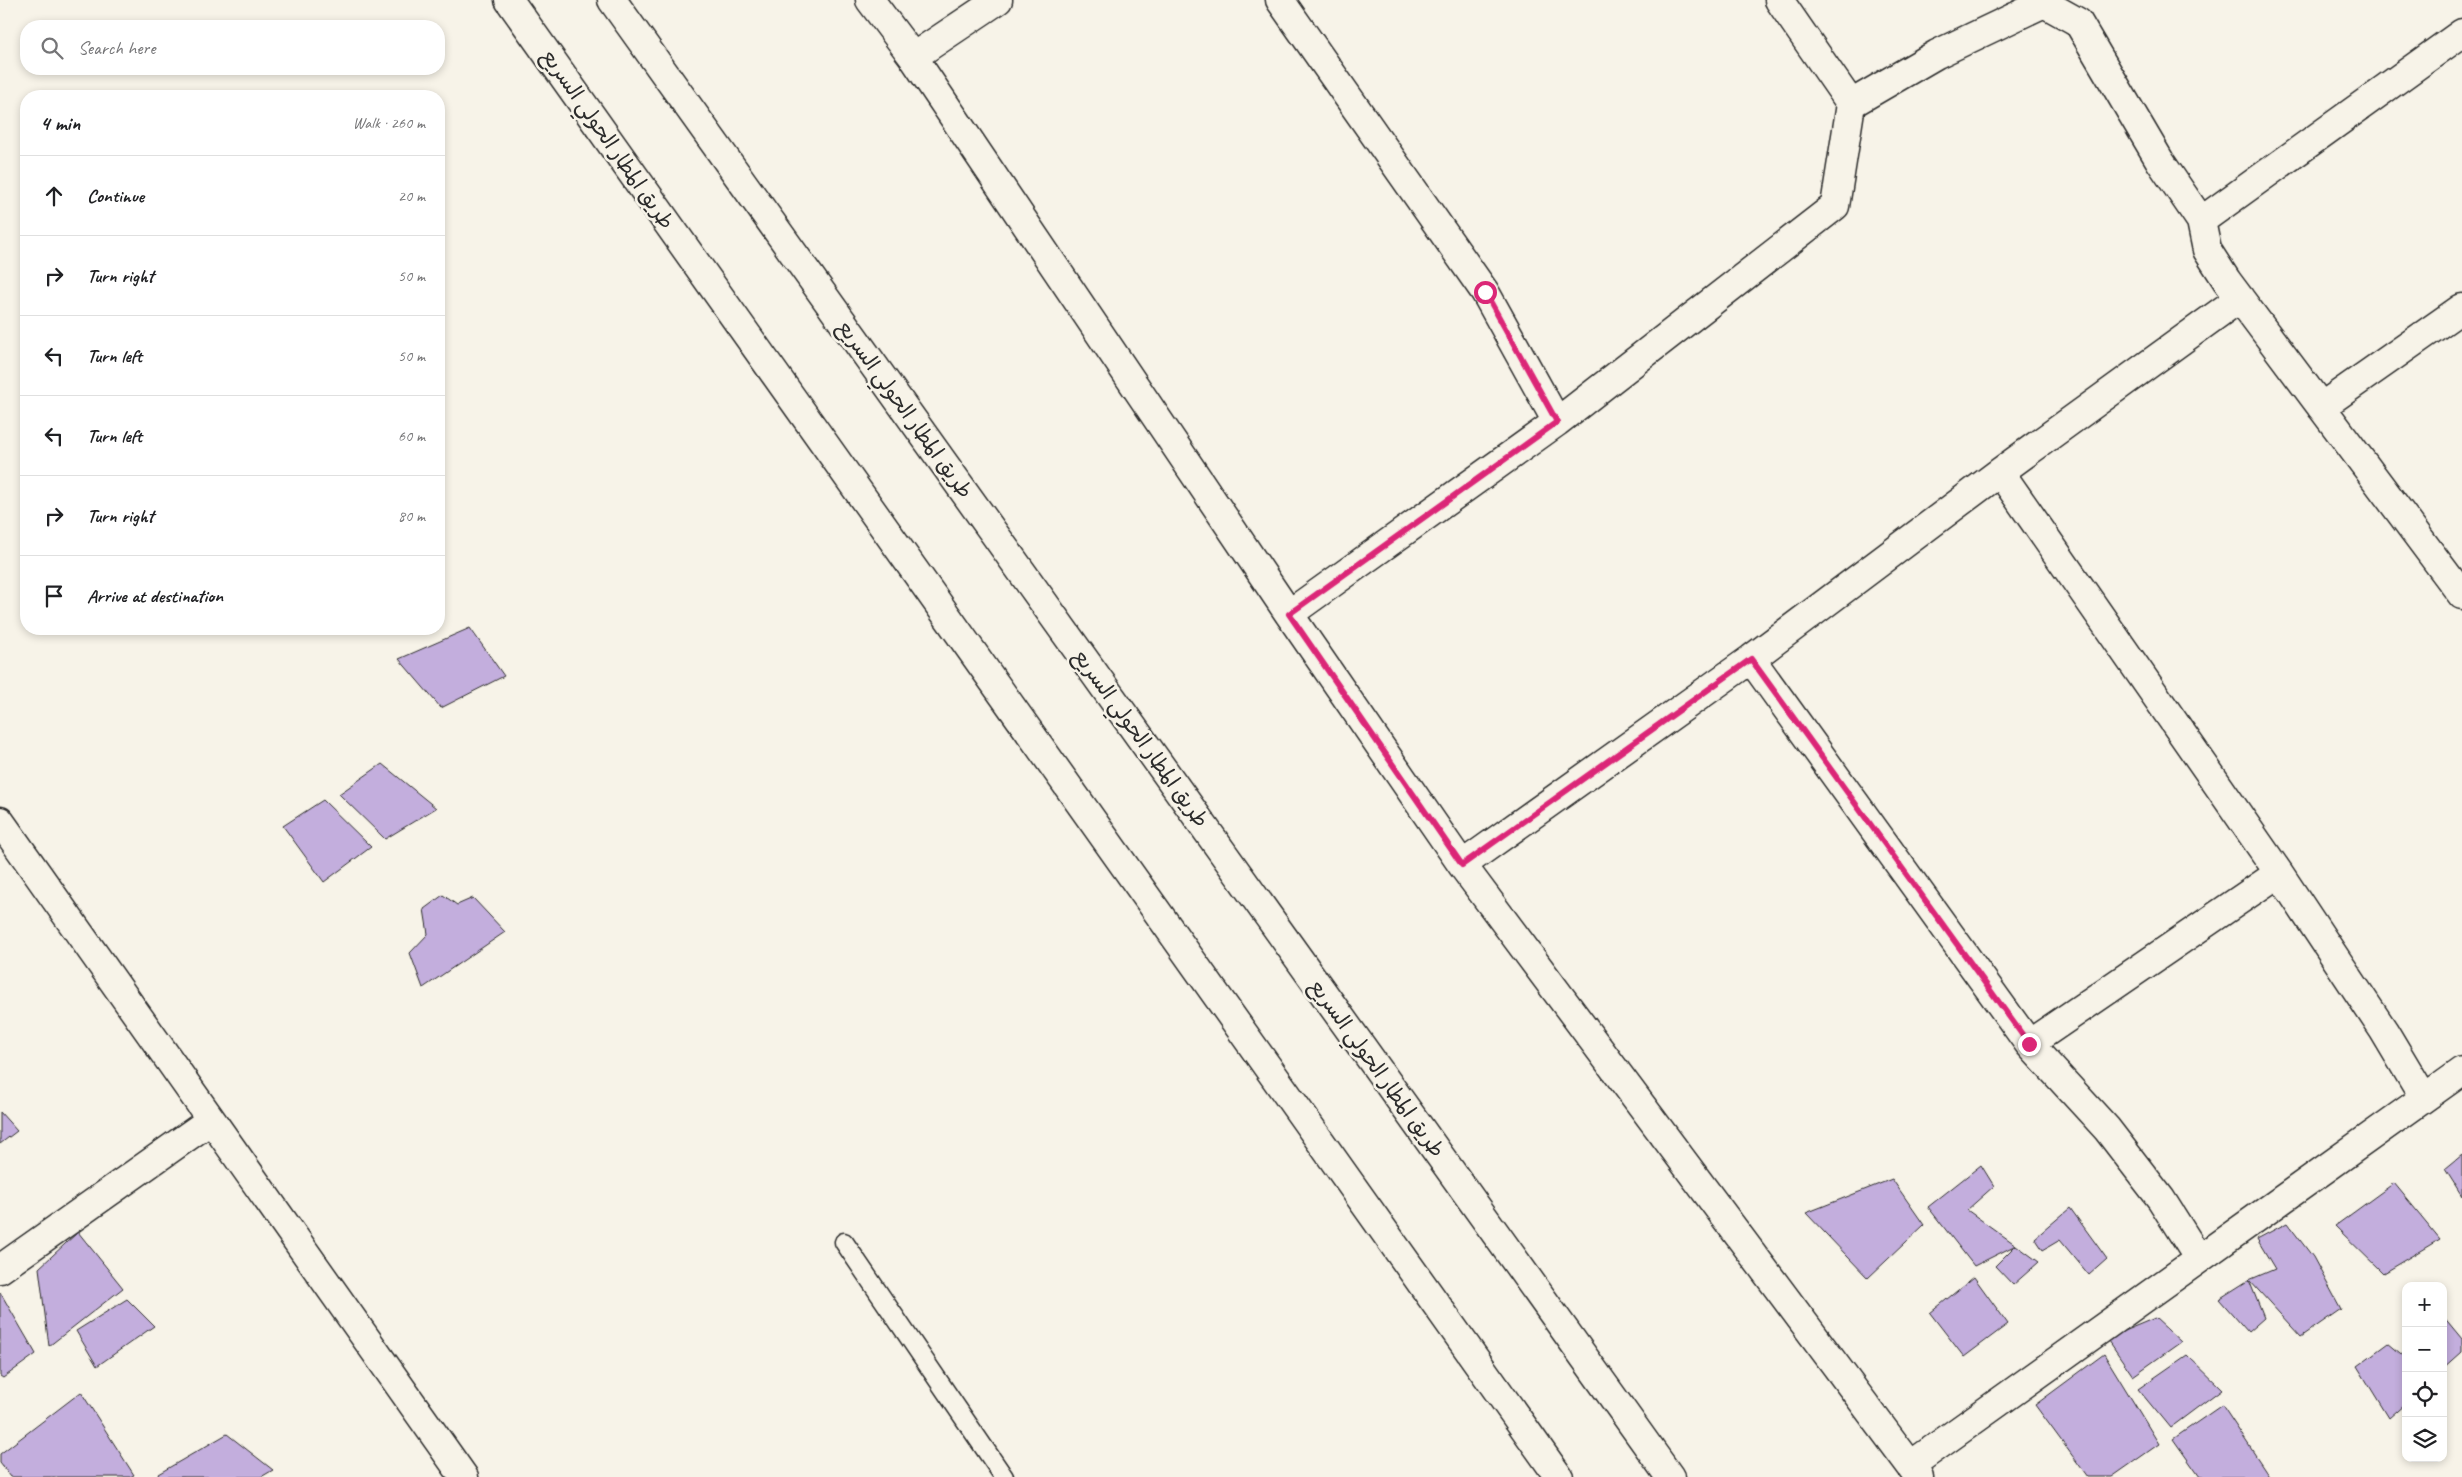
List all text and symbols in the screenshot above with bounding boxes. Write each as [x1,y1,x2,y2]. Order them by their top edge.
search box [20,20,445,75]
icon: search [38,34,66,62]
text: Search here [78,36,155,60]
street label: طريق المطار الحولي السريع [531,44,680,238]
text: 4 min [40,110,80,136]
text: Walk · 260 m [353,113,425,133]
icon: ahead [40,182,68,210]
text: Continue [87,184,144,208]
text: 20 m [398,186,425,206]
icon: right [40,262,68,290]
text: Turn right [87,264,154,288]
text: 50 m [398,266,425,286]
route start [1474,281,1497,304]
street label: طريق المطار الحولي السريع [827,315,978,507]
icon: left [40,342,68,370]
text: Turn left [87,344,142,368]
text: 50 m [398,346,425,366]
icon: left [40,422,68,450]
text: Turn left [87,424,142,448]
text: 60 m [398,426,425,446]
icon: right [40,502,68,530]
text: Turn right [87,504,154,528]
text: 80 m [398,506,425,526]
icon: arrive [40,582,68,610]
text: Arrive at destination [87,584,223,608]
street label: طريق المطار الحولي السريع [1063,644,1214,836]
street label: طريق المطار الحولي السريع [1299,974,1450,1166]
route end [2018,1033,2041,1056]
map controls [2402,1282,2447,1462]
button: + [2402,1282,2447,1327]
button: − [2402,1327,2447,1372]
button: locate [2402,1372,2447,1417]
button: layers [2402,1417,2447,1462]

